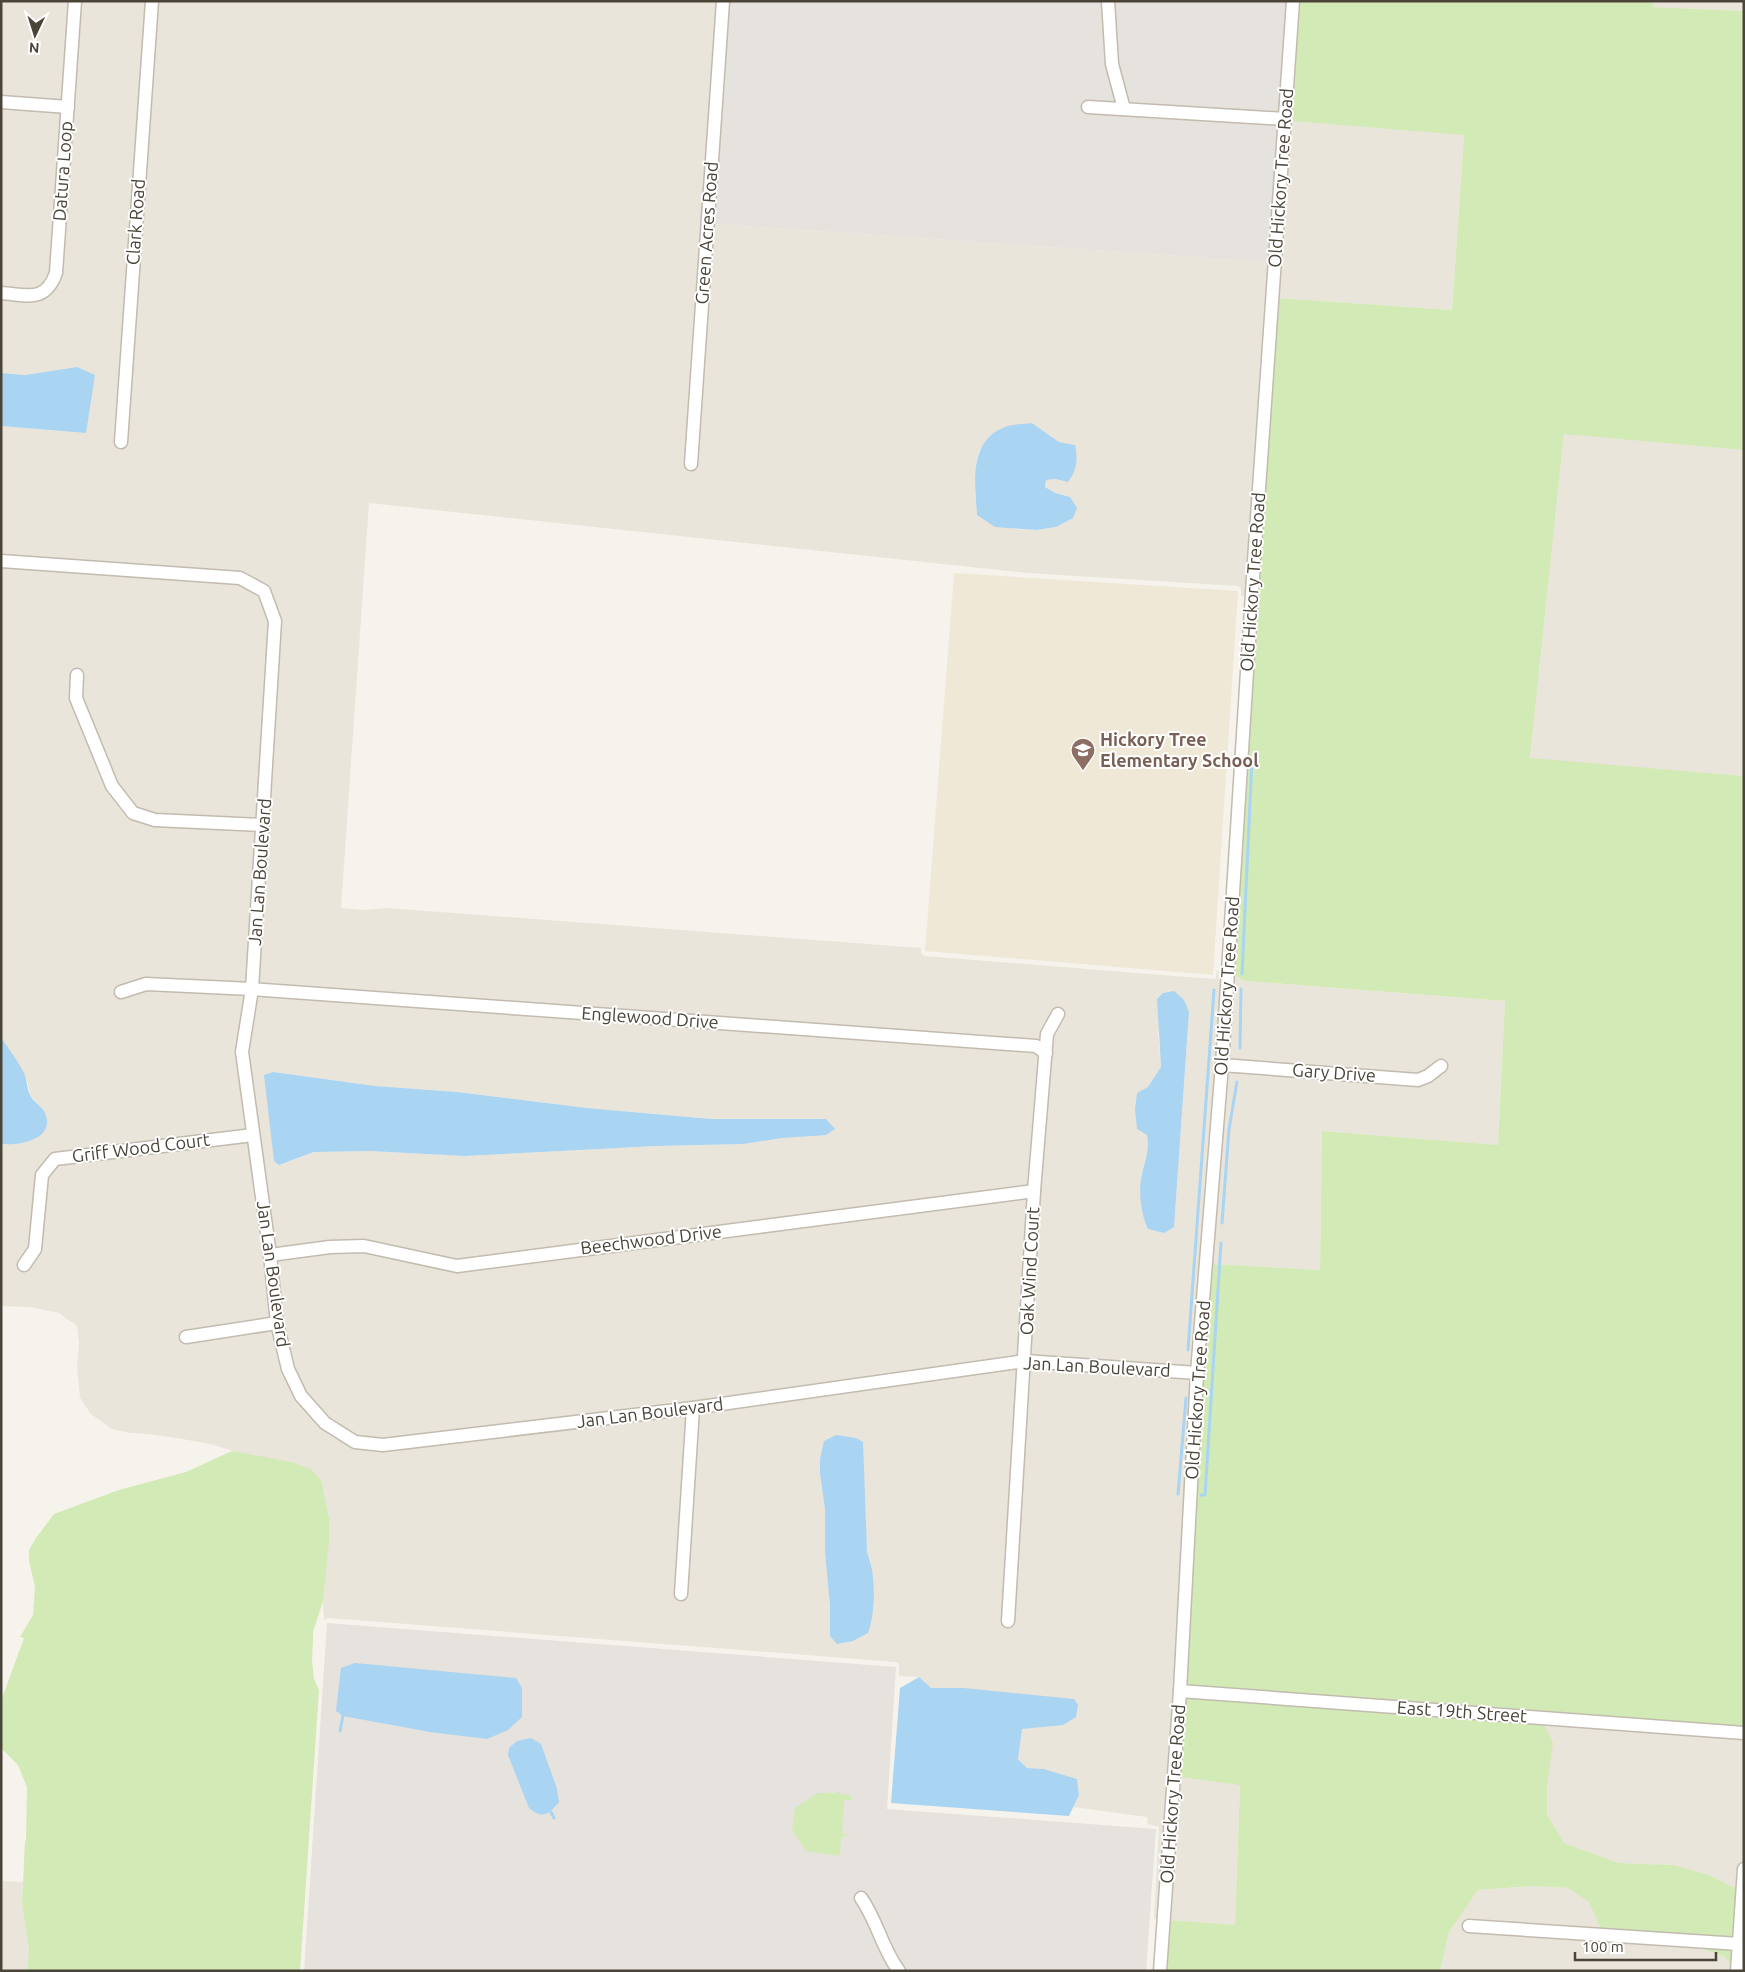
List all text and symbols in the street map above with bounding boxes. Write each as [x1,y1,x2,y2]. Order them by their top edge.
north arrow [10,10,60,60]
text: N [28,40,40,56]
street label: Old Hickory Tree Road [1264,88,1296,268]
street label: Datura Loop [49,120,75,222]
street label: Green Acres Road [691,161,721,305]
street label: Clark Road [122,178,148,266]
street label: Old Hickory Tree Road [1236,492,1268,672]
place label: Hickory Tree Elementary School [1100,729,1259,770]
school or university icon: Hickory Tree Elementary School [1070,737,1096,771]
street label: Jan Lan Boulevard [244,798,274,946]
street label: Old Hickory Tree Road [1210,896,1242,1076]
street label: Englewood Drive [581,1002,719,1032]
street label: Gary Drive [1292,1059,1377,1085]
street label: Griff Wood Court [71,1129,211,1165]
street label: Jan Lan Boulevard [254,1199,294,1348]
street label: Oak Wind Court [1016,1206,1042,1336]
street label: Beechwood Drive [579,1220,723,1258]
street label: Old Hickory Tree Road [1181,1300,1213,1480]
street label: Jan Lan Boulevard [1023,1352,1171,1380]
street label: Jan Lan Boulevard [575,1393,724,1431]
street label: East 19th Street [1396,1696,1528,1726]
street label: Old Hickory Tree Road [1156,1704,1188,1884]
scale bar [1575,1930,1716,1962]
text: 100 m [1582,1938,1624,1955]

